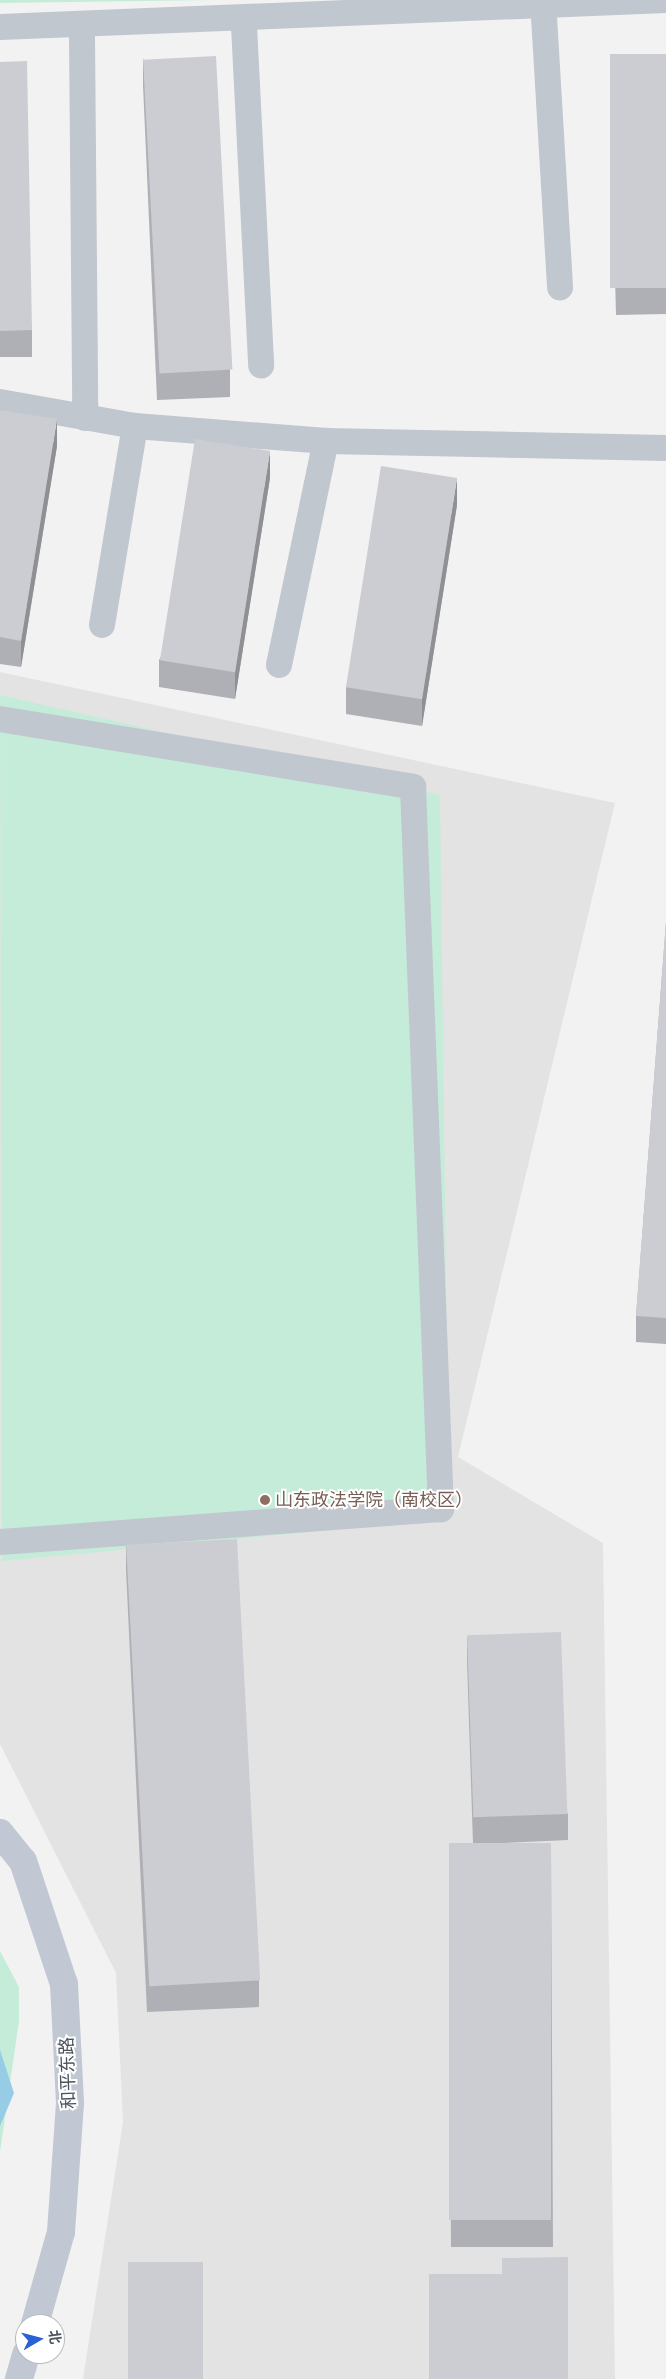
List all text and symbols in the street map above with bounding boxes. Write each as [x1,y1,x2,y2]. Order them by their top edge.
place label: 山东政法学院（南校区） [275,1489,473,1511]
marker: 山东政法学院（南校区） [259,1494,271,1506]
street label: 和平东路 [56,2037,80,2109]
north arrow [15,2314,65,2364]
text: 北 [44,2329,65,2345]

